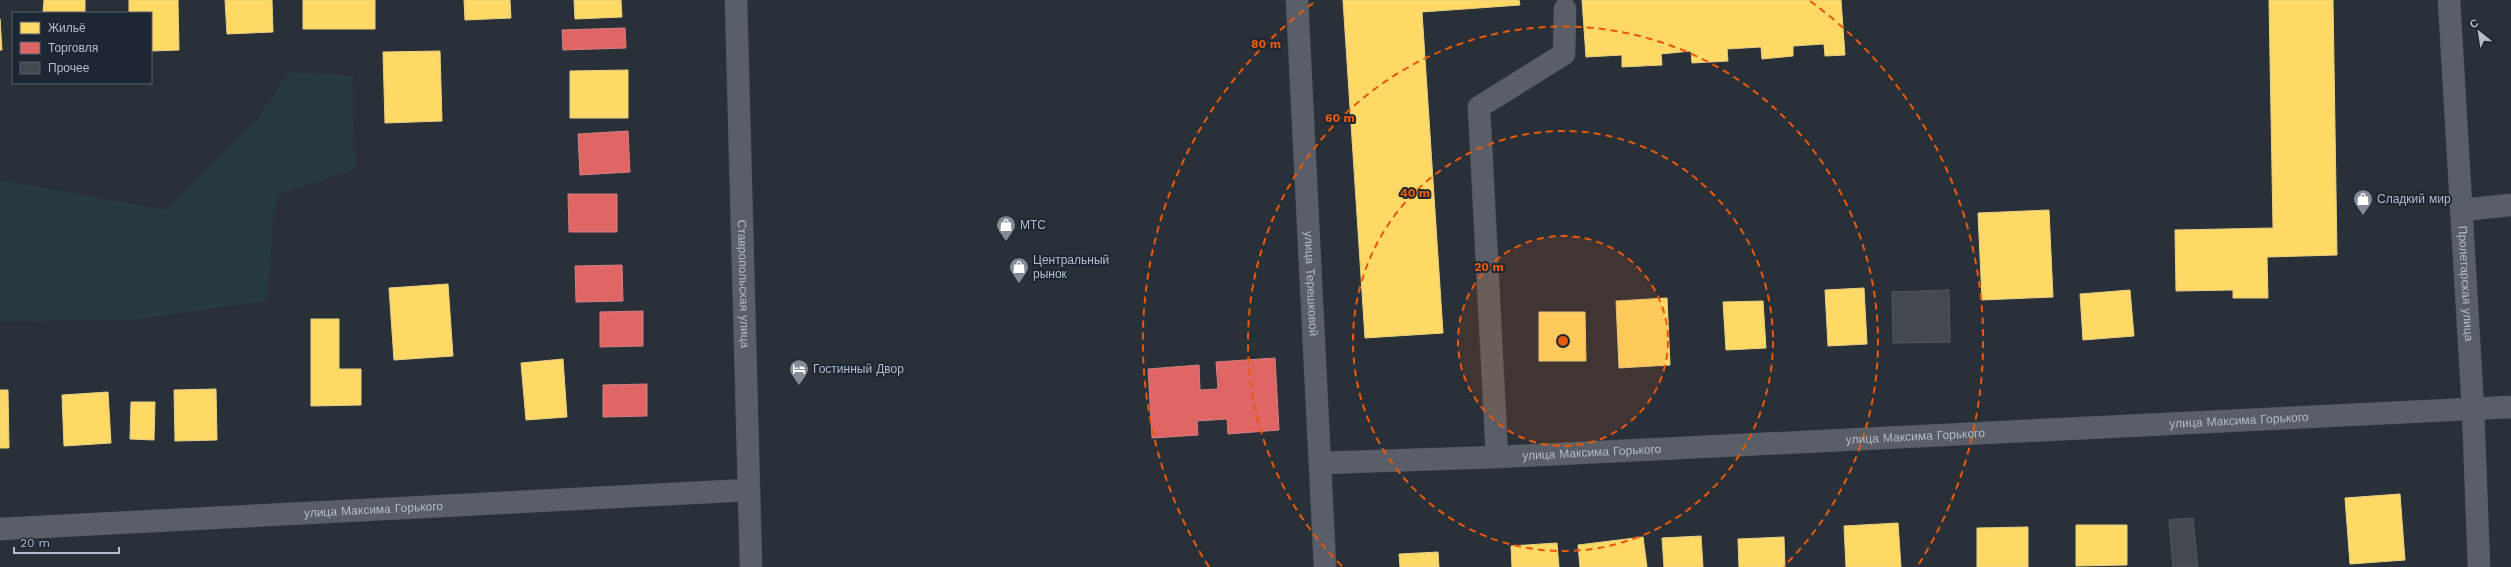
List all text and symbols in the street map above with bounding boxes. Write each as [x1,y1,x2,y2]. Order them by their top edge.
legend [12,12,152,84]
north arrow [2459,12,2499,52]
text: С [2468,16,2481,31]
text: Жильё [48,21,86,35]
text: 80 m [1251,37,1281,51]
text: Торговля [48,41,98,55]
text: Прочее [48,61,90,75]
text: 60 m [1325,111,1355,125]
text: 40 m [1400,186,1430,200]
shop icon: Сладкий мир [2352,188,2374,216]
place label: Сладкий мир [2377,192,2451,206]
shop icon: МТС [995,214,1017,242]
place label: МТС [1020,218,1046,232]
street label: Ставропольская улица [735,219,752,349]
street label: Пролетарская улица [2455,225,2476,342]
street label: улица Терешковой [1301,231,1321,337]
place label: Центральный рынок [1033,253,1109,281]
shop icon: Центральный рынок [1008,256,1030,284]
text: 20 m [1474,260,1504,274]
centre of rings [1556,334,1570,348]
hotel icon: Гостинный Двор [788,358,810,386]
place label: Гостинный Двор [813,362,904,376]
street label: улица Максима Горького [2169,410,2309,431]
street label: улица Максима Горького [1845,426,1986,447]
street label: улица Максима Горького [1522,442,1662,463]
street label: улица Максима Горького [304,499,444,520]
scale bar [14,529,119,555]
text: 20 m [20,536,50,550]

